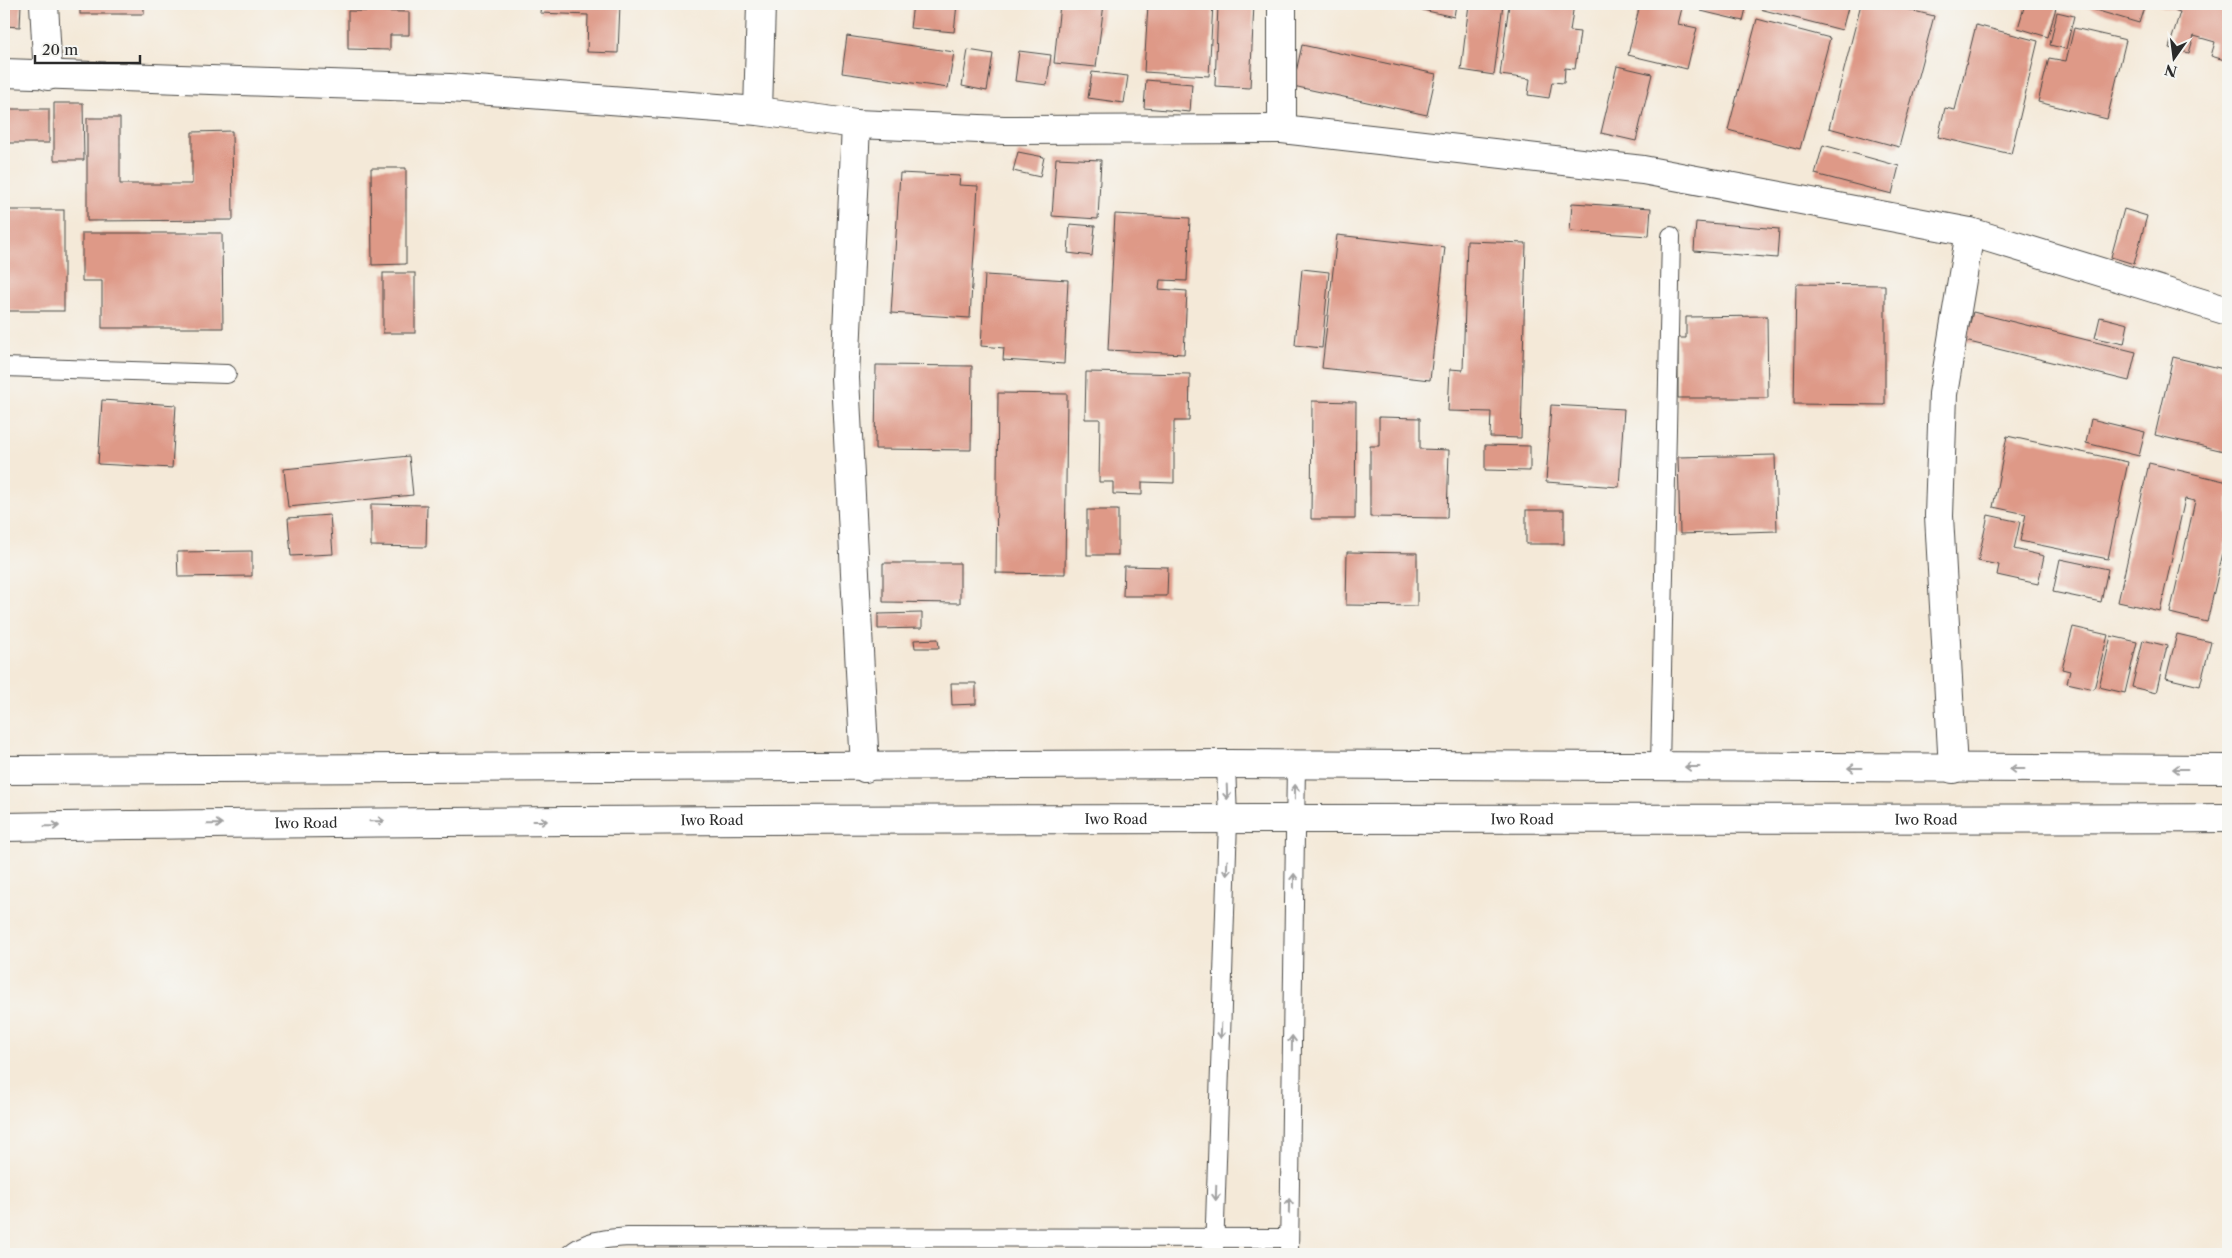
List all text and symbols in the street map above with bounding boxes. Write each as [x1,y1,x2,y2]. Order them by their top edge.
scale bar [35,32,140,64]
north arrow [2150,32,2200,82]
text: 20 m [42,40,78,59]
text: N [2163,60,2179,81]
one-way arrow [1684,762,1700,772]
one-way arrow [1847,763,1863,773]
one-way arrow [2009,764,2026,774]
one-way arrow [2172,764,2188,774]
one-way arrow [1223,784,1232,800]
one-way arrow [1291,784,1300,800]
street label: Iwo Road [1084,810,1148,828]
street label: Iwo Road [1491,810,1554,828]
street label: Iwo Road [680,811,744,829]
street label: Iwo Road [1894,811,1958,829]
street label: Iwo Road [274,814,338,832]
one-way arrow [369,816,385,826]
one-way arrow [532,816,548,826]
one-way arrow [207,819,223,828]
one-way arrow [44,821,60,831]
one-way arrow [1222,860,1231,876]
one-way arrow [1289,873,1299,889]
one-way arrow [1217,1023,1226,1039]
one-way arrow [1287,1035,1297,1052]
one-way arrow [1211,1185,1220,1201]
one-way arrow [1285,1198,1294,1214]

